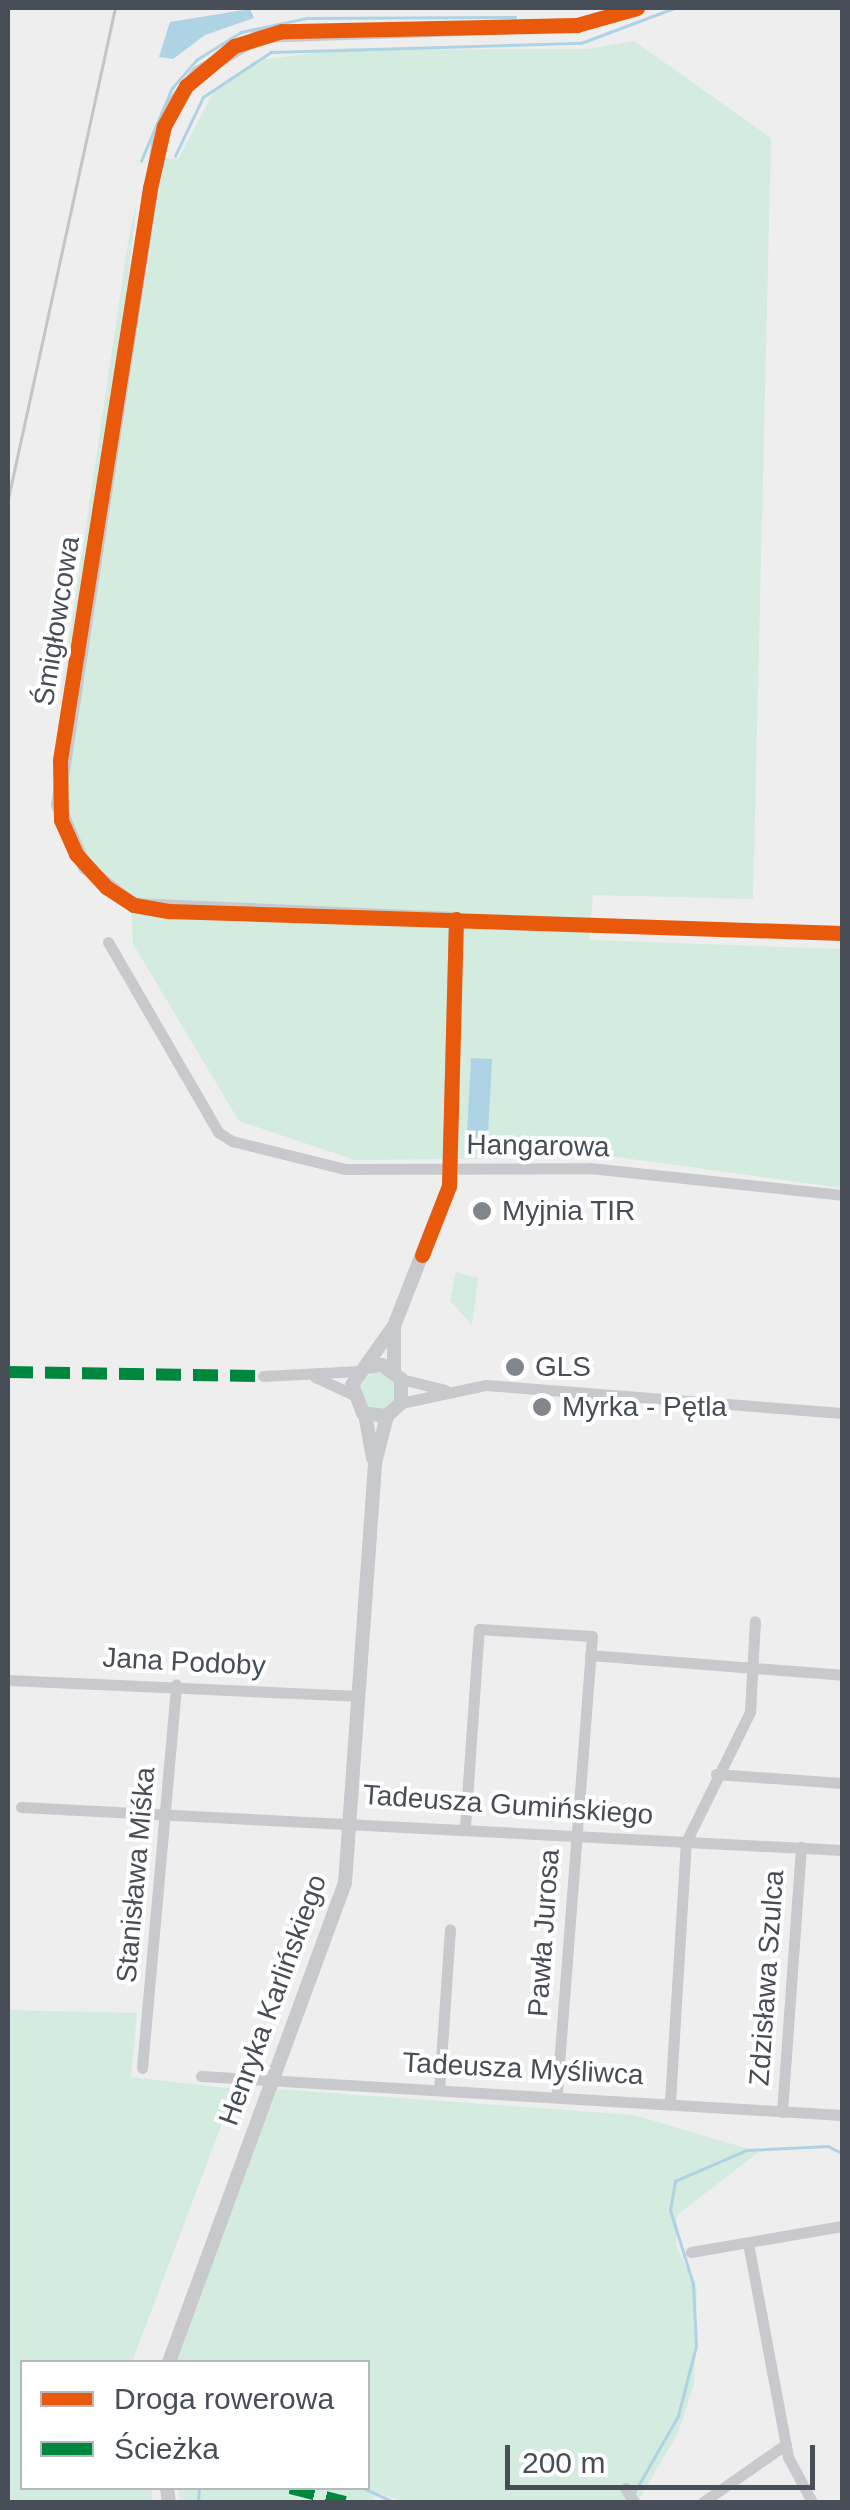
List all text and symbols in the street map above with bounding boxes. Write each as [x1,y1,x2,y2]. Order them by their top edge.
street label: Śmigłowcowa [27,534,87,708]
street label: Hangarowa [466,1128,610,1164]
place label: Myjnia TIR [502,1194,636,1228]
marker: Myjnia TIR [471,1200,493,1222]
place label: GLS [535,1350,591,1384]
marker: GLS [504,1356,526,1378]
place label: Myrka - Pętla [562,1390,727,1424]
marker: Myrka - Pętla [531,1396,553,1418]
street label: Jana Podoby [102,1641,266,1683]
street label: Stanisława Miśka [110,1766,162,1984]
street label: Tadeusza Gumińskiego [362,1778,654,1832]
street label: Pawła Jurosa [521,1848,567,2018]
street label: Zdzisława Szulca [743,1869,791,2087]
street label: Henryka Karlińskiego [212,1870,334,2130]
street label: Tadeusza Myśliwca [402,2046,644,2092]
legend [20,2360,370,2490]
text: Droga rowerowa [114,2382,334,2415]
scale bar [510,2425,820,2487]
text: Ścieżka [114,2432,219,2465]
text: 200 m [522,2446,605,2479]

